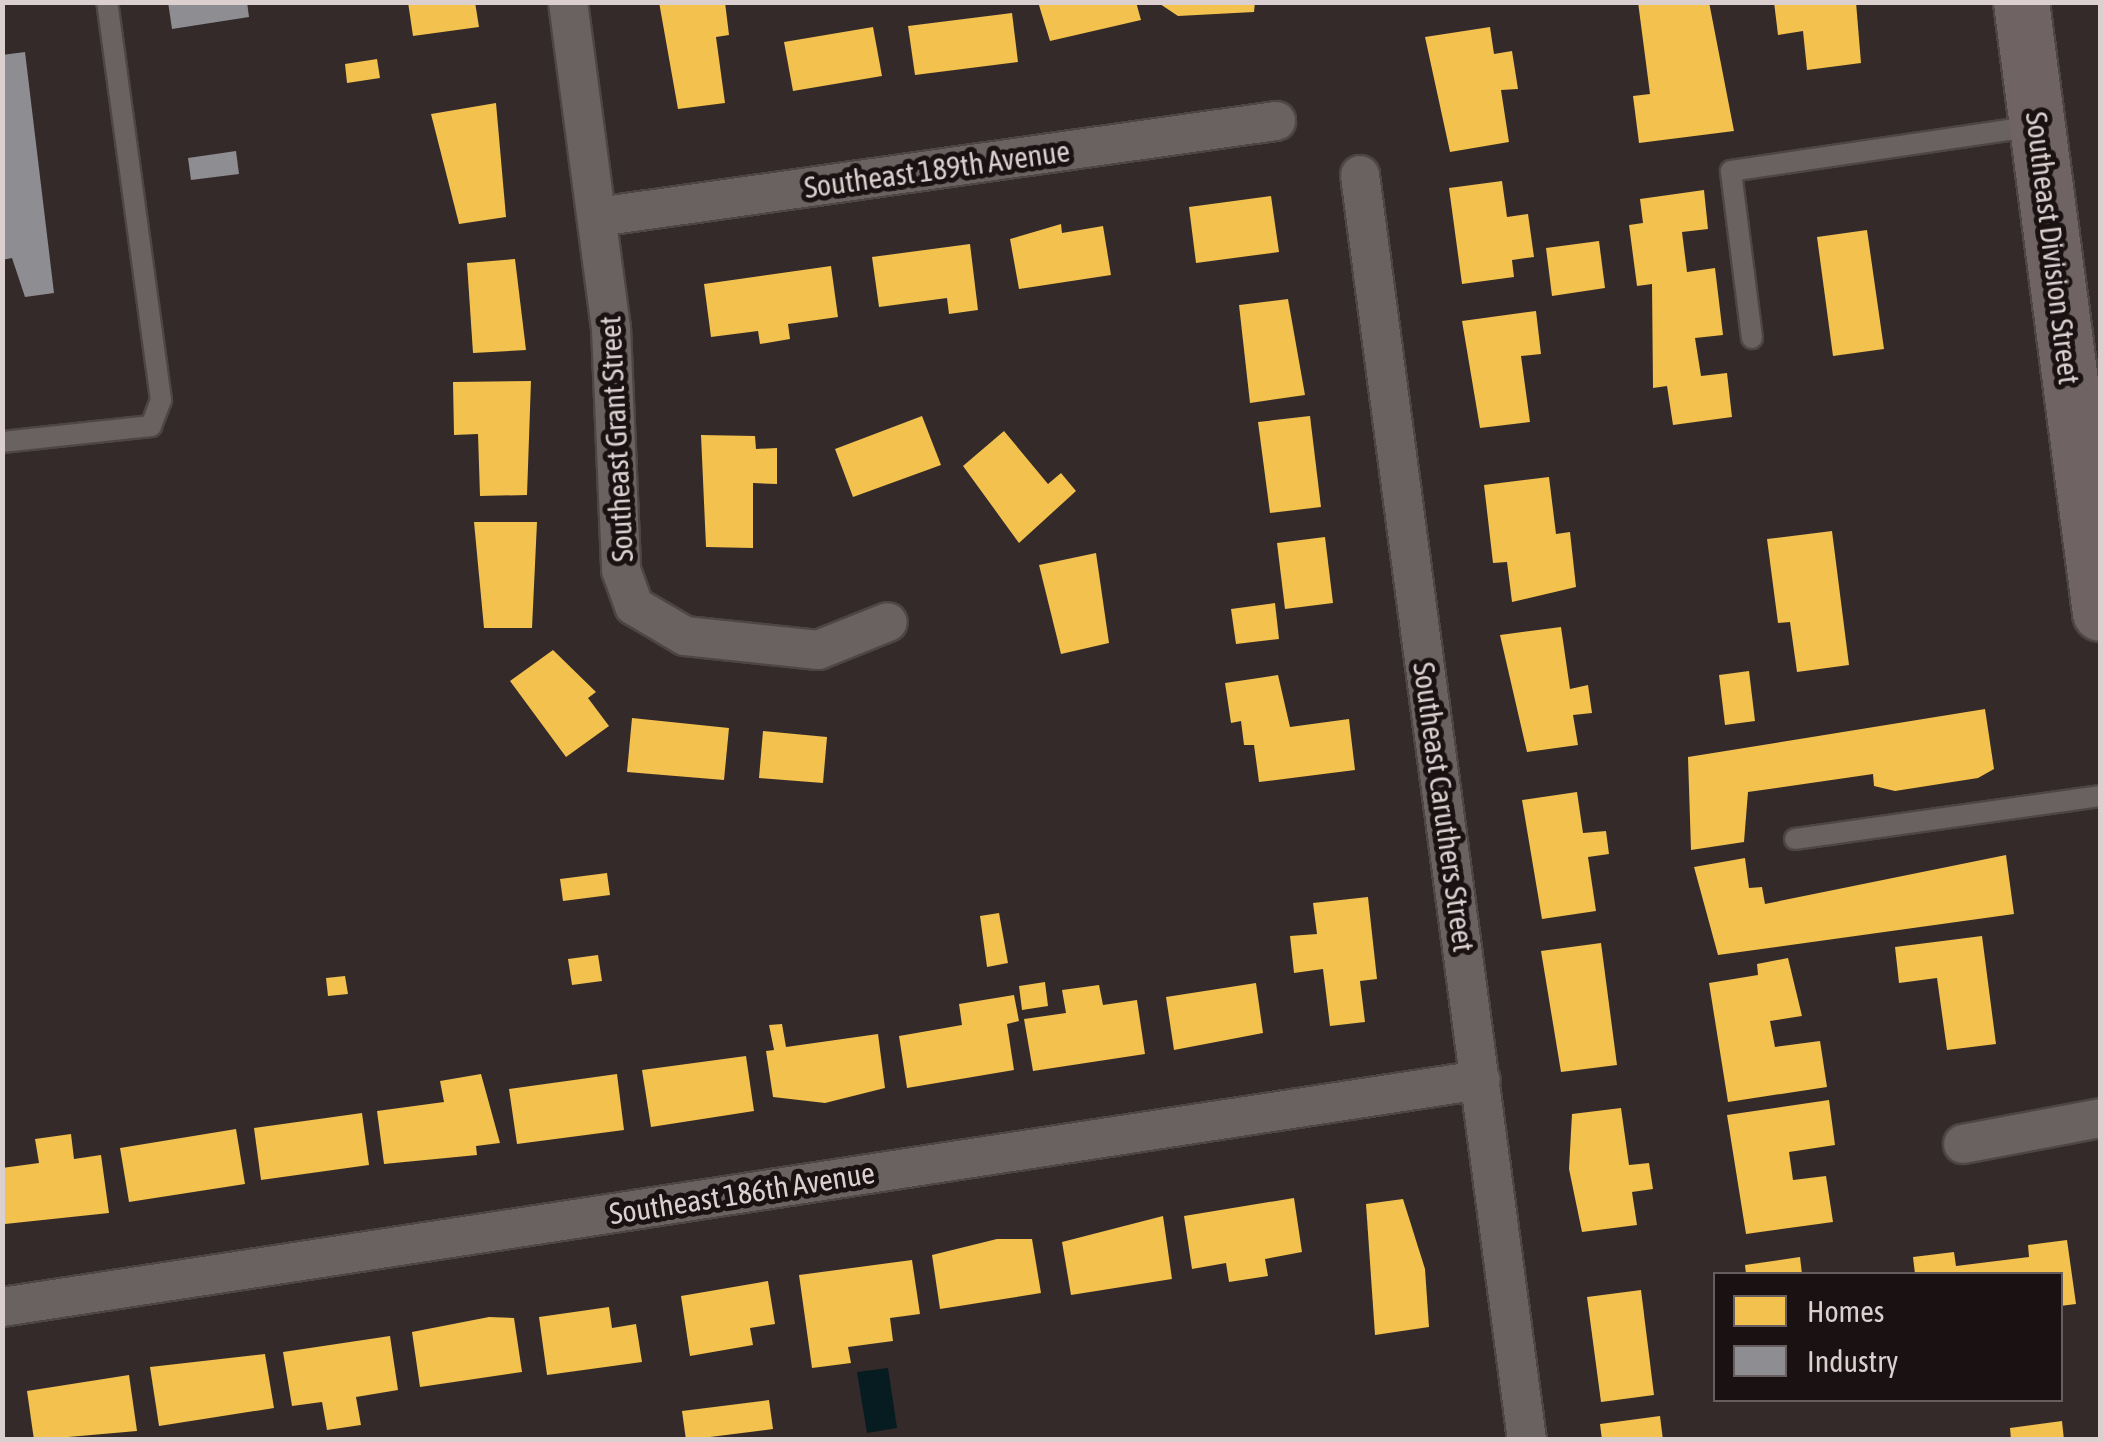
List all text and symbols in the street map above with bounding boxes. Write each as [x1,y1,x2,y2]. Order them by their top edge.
street label: Southeast Division Street [2018,110,2088,386]
street label: Southeast 189th Avenue [802,133,1072,205]
street label: Southeast Grant Street [592,315,640,563]
street label: Southeast Caruthers Street [1406,660,1482,954]
street label: Southeast 186th Avenue [607,1154,877,1232]
legend [1713,1272,2063,1402]
text: Homes [1807,1294,1884,1328]
text: Industry [1807,1344,1898,1378]

